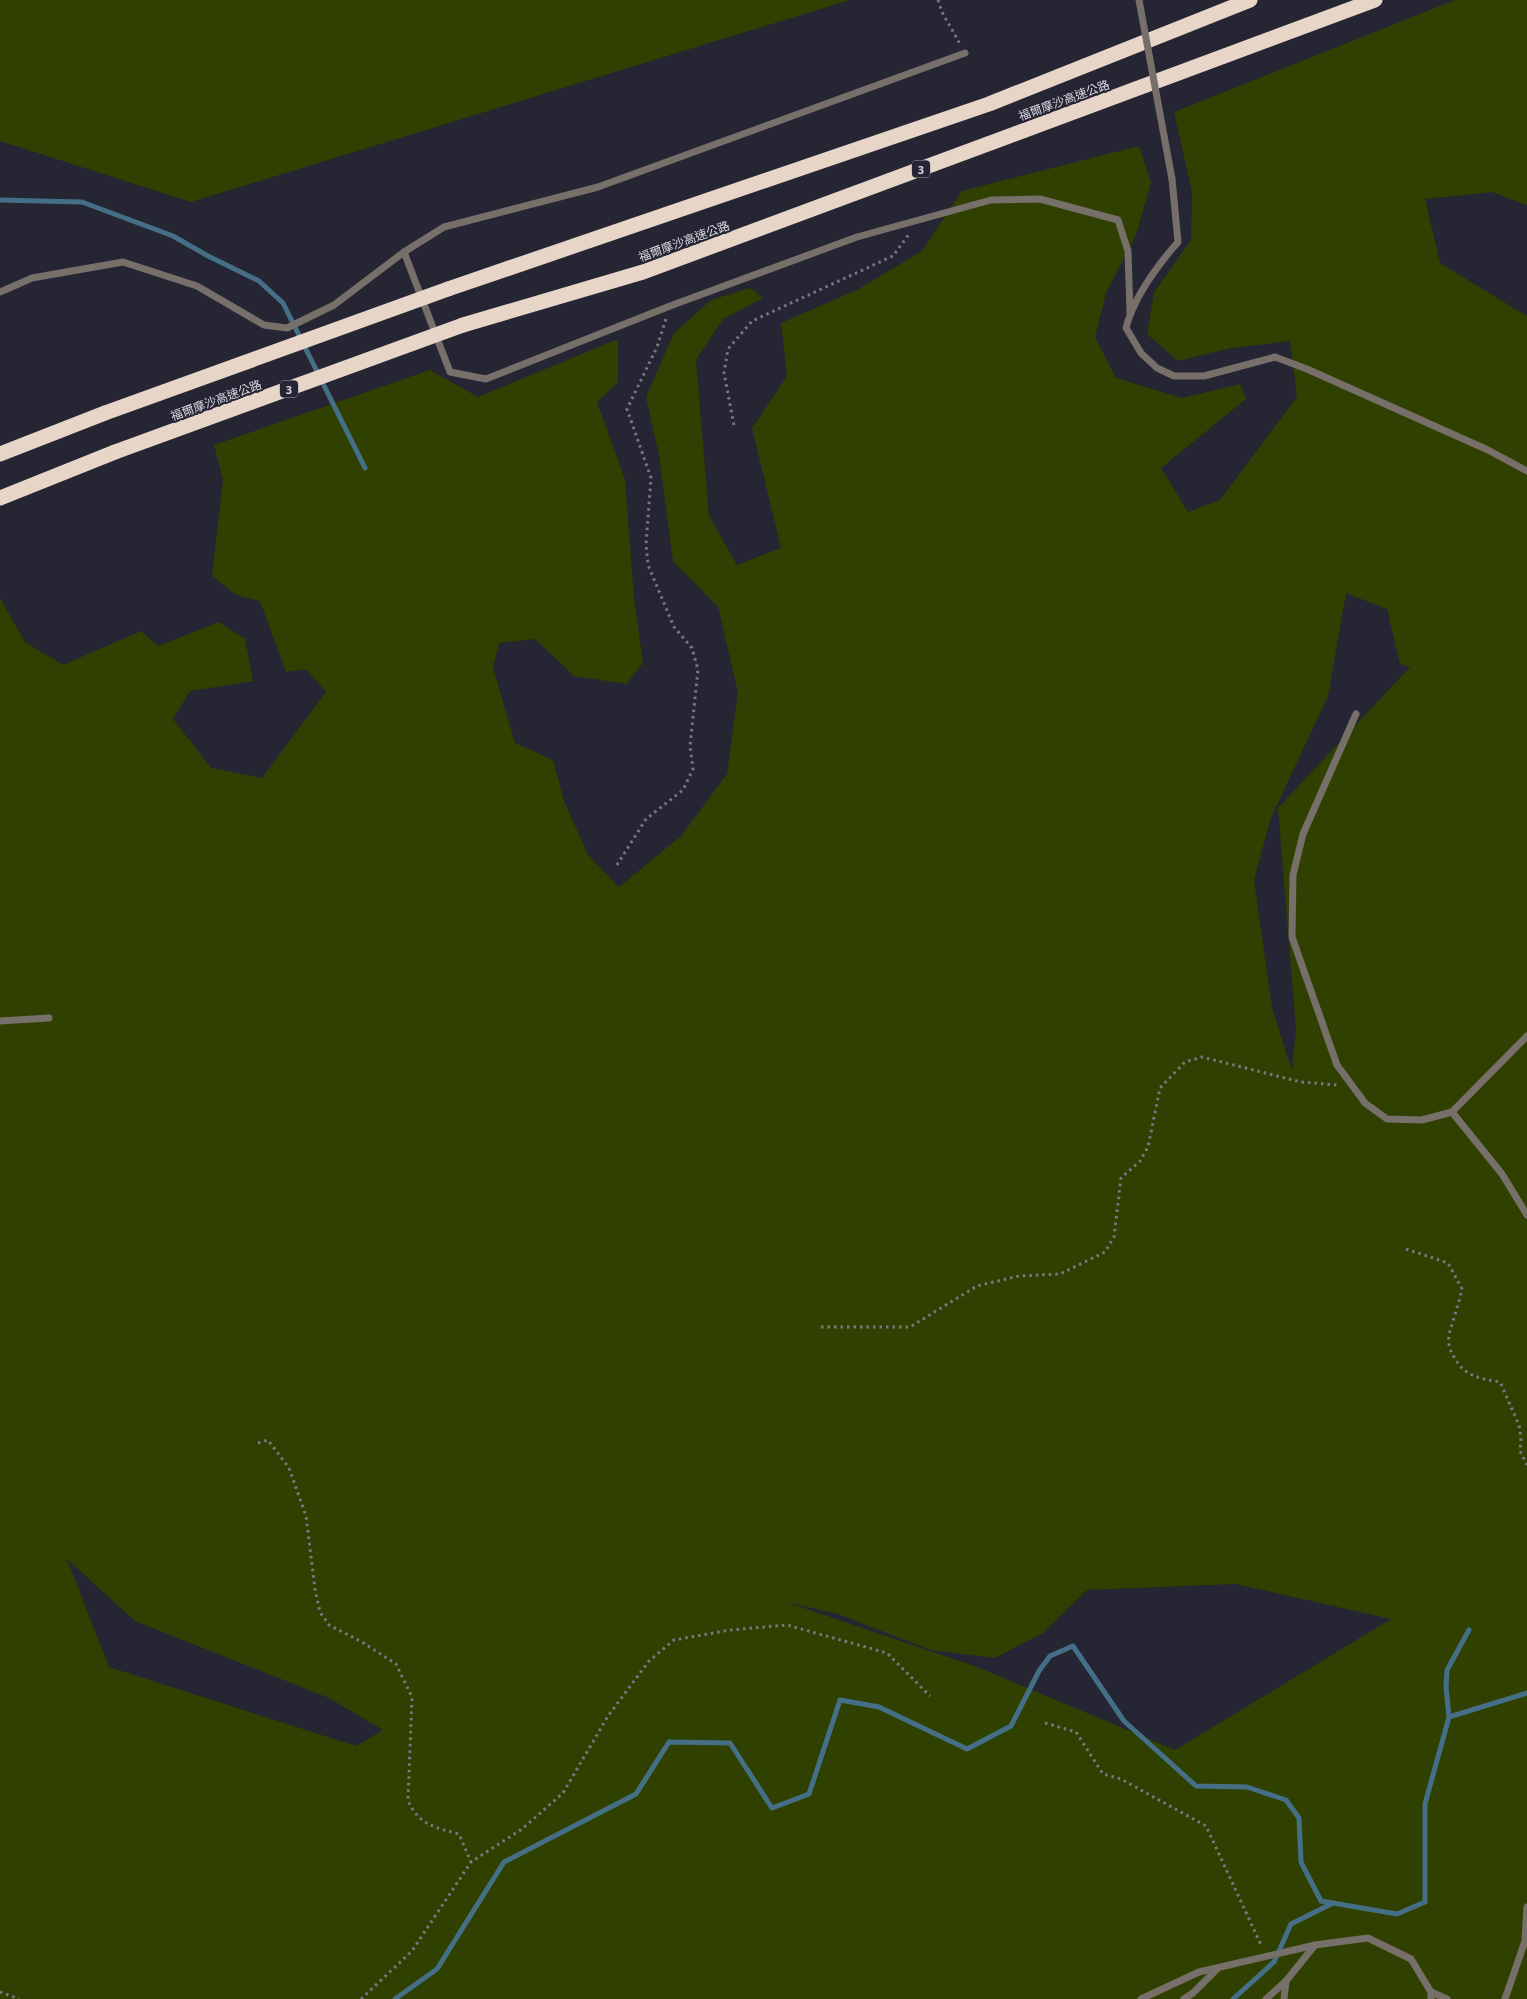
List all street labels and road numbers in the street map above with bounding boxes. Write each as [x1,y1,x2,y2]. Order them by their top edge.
street label: 福爾摩沙高速公路 [1016,76,1112,124]
road number: 3 [912,160,930,178]
street label: 福爾摩沙高速公路 [636,217,732,265]
street label: 福爾摩沙高速公路 [168,376,264,424]
road number: 3 [280,380,298,398]

